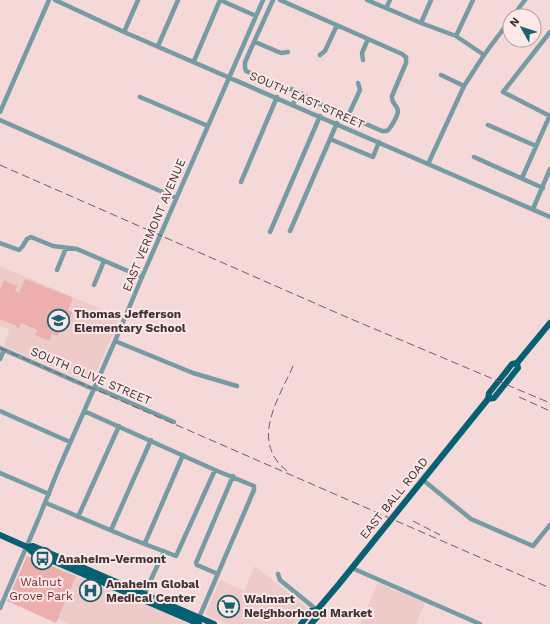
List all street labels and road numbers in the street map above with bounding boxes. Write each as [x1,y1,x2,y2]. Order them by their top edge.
street label: SOUTH EAST STREET [247,68,367,132]
street label: EAST VERMONT AVENUE [120,156,189,294]
street label: SOUTH OLIVE STREET [29,344,153,408]
street label: EAST BALL ROAD [357,454,431,542]

